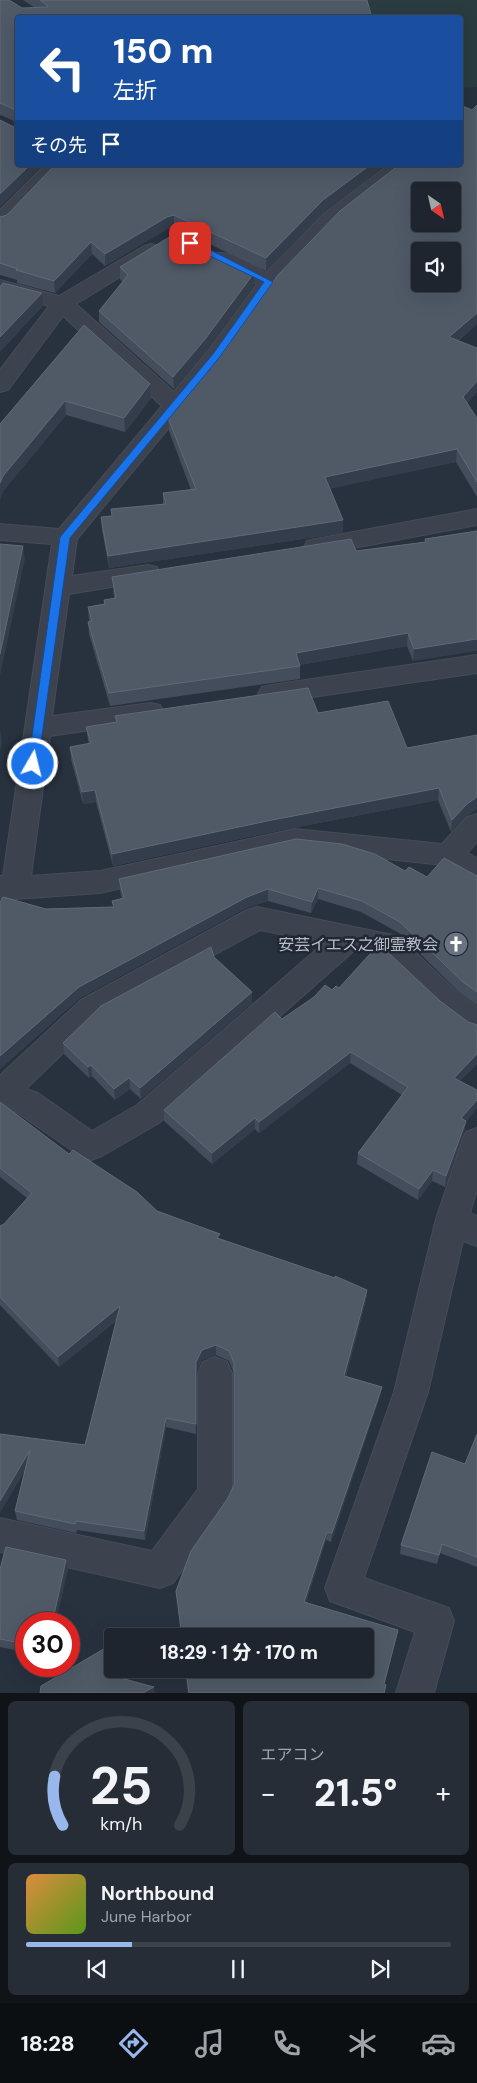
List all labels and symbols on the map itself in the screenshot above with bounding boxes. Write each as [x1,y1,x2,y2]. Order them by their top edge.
north arrow [411,182,461,232]
pin [169,222,211,264]
position arrow [6,737,58,789]
church icon: 安芸イエス之御霊教会 [443,931,469,957]
place label: 安芸イエス之御霊教会 [278,934,438,955]
speed limit sign: 30 [15,1612,80,1677]

